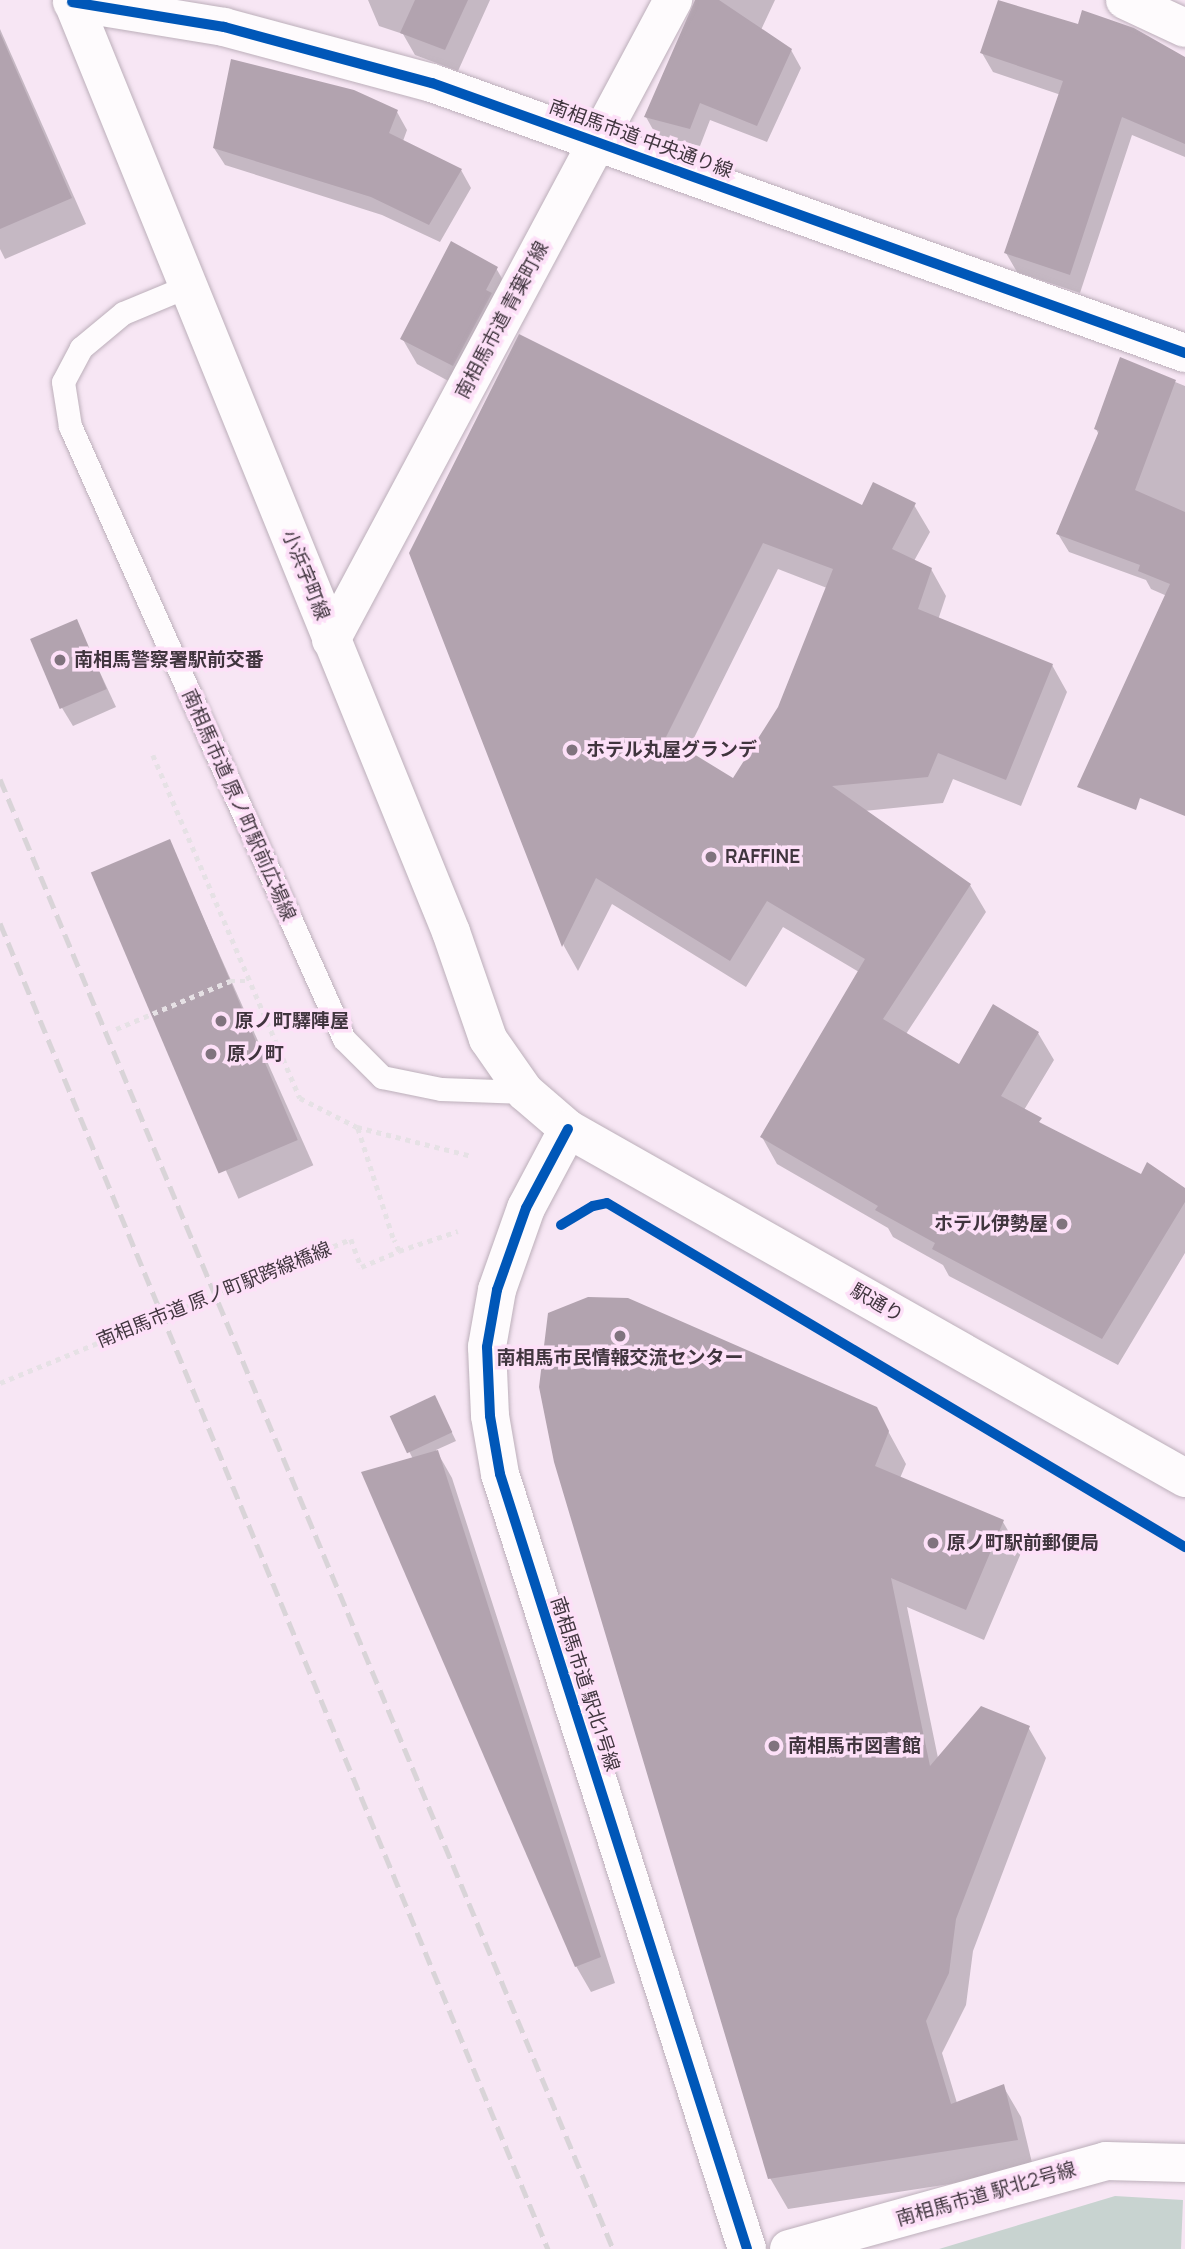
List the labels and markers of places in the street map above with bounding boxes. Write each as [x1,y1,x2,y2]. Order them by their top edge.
place label: 南相馬警察署駅前交番 [74,649,264,671]
marker: 南相馬警察署駅前交番 [52,652,68,668]
place label: ホテル丸屋グランデ [586,739,757,761]
marker: ホテル丸屋グランデ [564,742,580,758]
place label: RAFFINE [725,846,800,868]
marker: RAFFINE [703,849,719,865]
place label: 原ノ町驛陣屋 [235,1010,349,1032]
marker: 原ノ町驛陣屋 [213,1013,229,1029]
place label: 原ノ町 [227,1043,284,1065]
marker: 原ノ町 [201,1044,221,1064]
place label: ホテル伊勢屋 [934,1213,1048,1235]
marker: ホテル伊勢屋 [1054,1216,1070,1232]
marker: 南相馬市民情報交流センター [612,1328,628,1344]
place label: 南相馬市民情報交流センター [497,1347,743,1369]
place label: 原ノ町駅前郵便局 [947,1532,1099,1554]
marker: 原ノ町駅前郵便局 [925,1535,941,1551]
place label: 南相馬市図書館 [788,1735,921,1757]
marker: 南相馬市図書館 [766,1738,782,1754]

